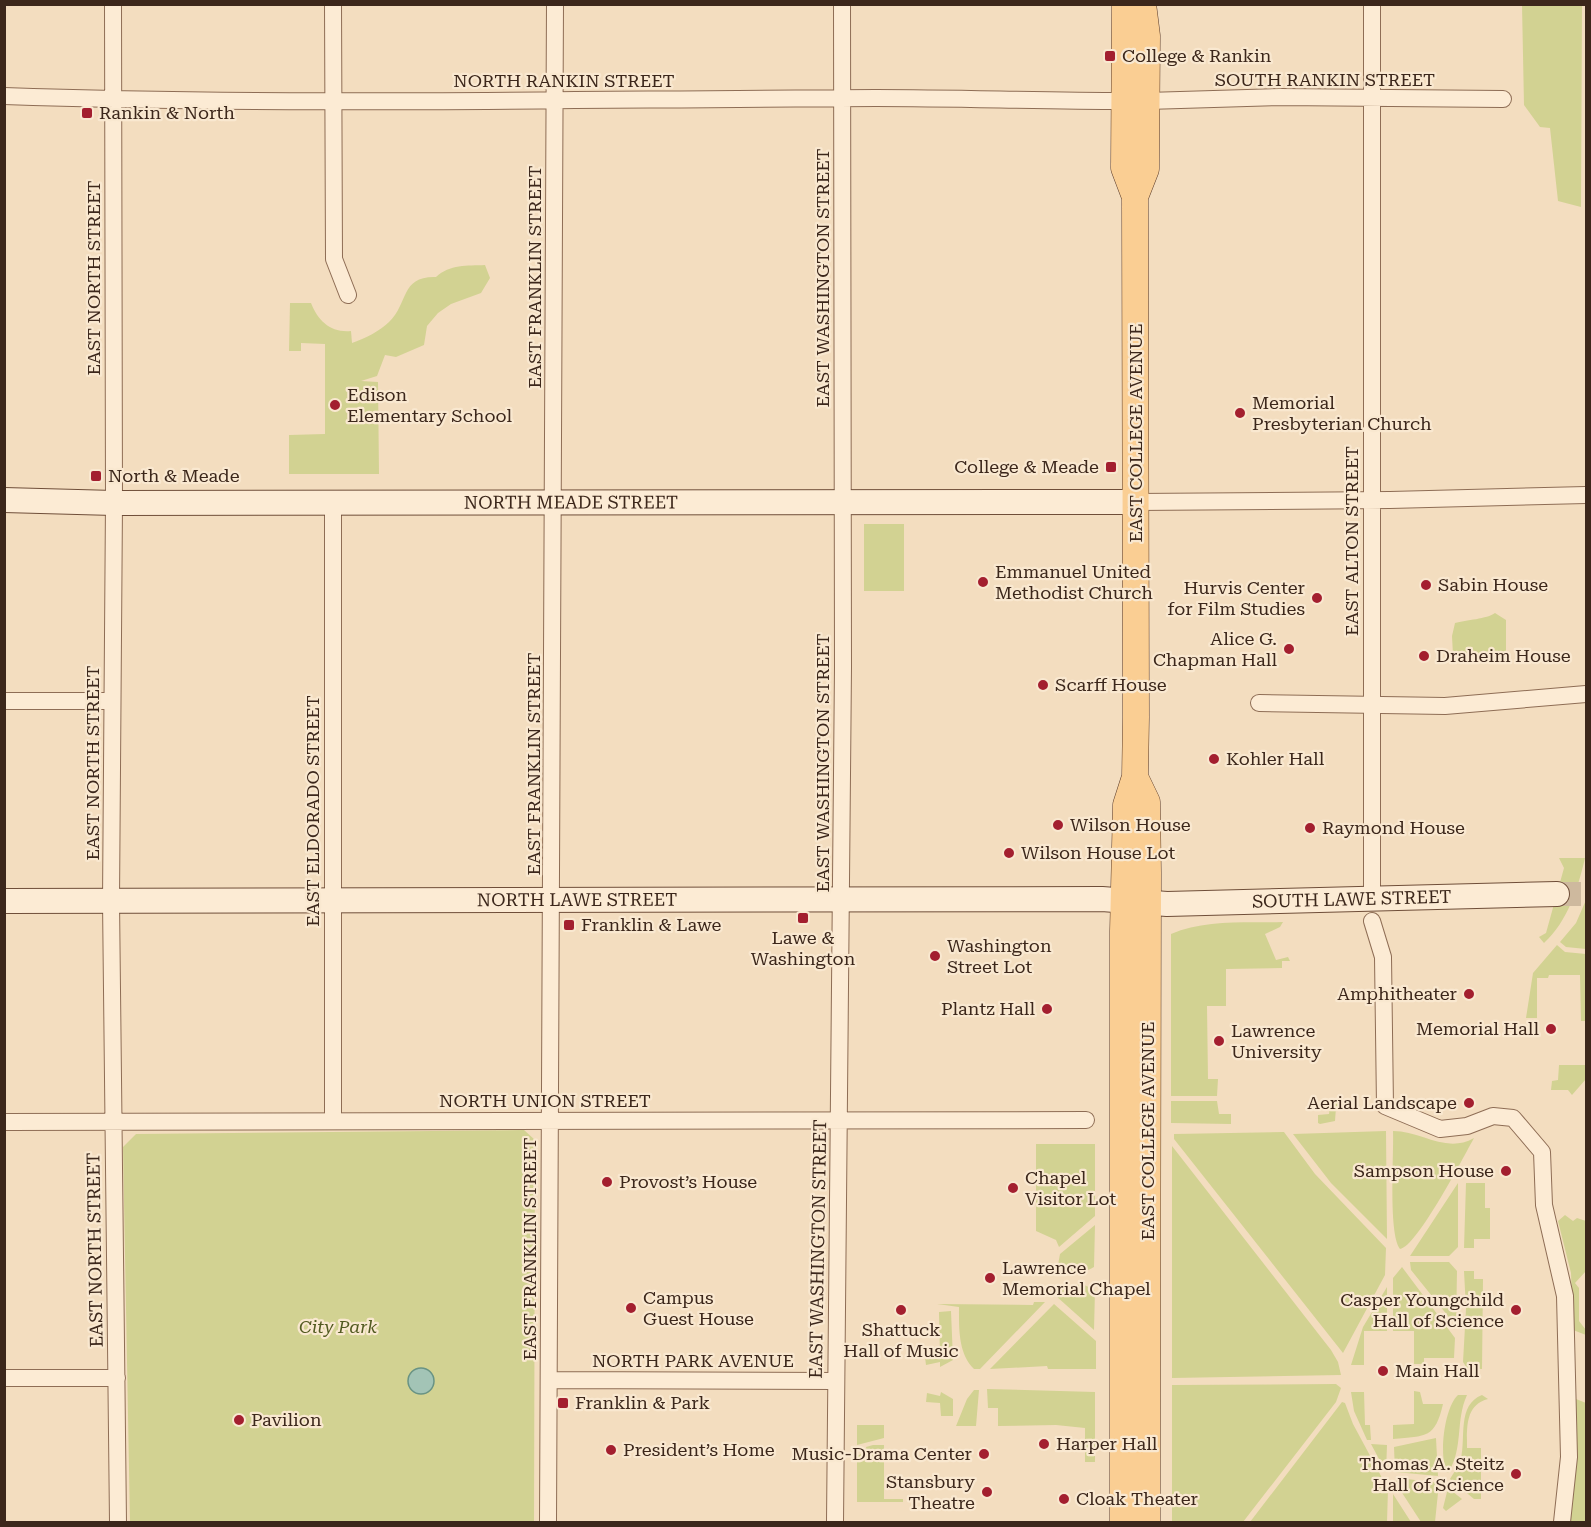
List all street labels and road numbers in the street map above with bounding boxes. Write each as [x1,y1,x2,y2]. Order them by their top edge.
street label: SOUTH RANKIN STREET [1215,69,1435,90]
street label: NORTH RANKIN STREET [453,70,675,91]
street label: EAST WASHINGTON STREET [812,148,833,408]
street label: EAST FRANKLIN STREET [524,166,545,388]
street label: EAST NORTH STREET [83,181,104,375]
street label: EAST COLLEGE AVENUE [1125,324,1146,542]
street label: EAST ALTON STREET [1341,446,1362,636]
street label: NORTH MEADE STREET [464,491,678,513]
street label: EAST WASHINGTON STREET [812,633,833,893]
street label: EAST FRANKLIN STREET [523,653,544,875]
street label: EAST NORTH STREET [82,666,103,860]
street label: EAST ELDORADO STREET [302,695,323,927]
street label: SOUTH LAWE STREET [1252,886,1452,912]
street label: NORTH LAWE STREET [477,889,677,910]
street label: EAST COLLEGE AVENUE [1137,1022,1158,1240]
street label: NORTH UNION STREET [439,1090,651,1111]
street label: EAST WASHINGTON STREET [805,1119,830,1379]
street label: EAST FRANKLIN STREET [519,1138,540,1360]
street label: EAST NORTH STREET [82,1152,107,1348]
street label: NORTH PARK AVENUE [592,1350,794,1371]

